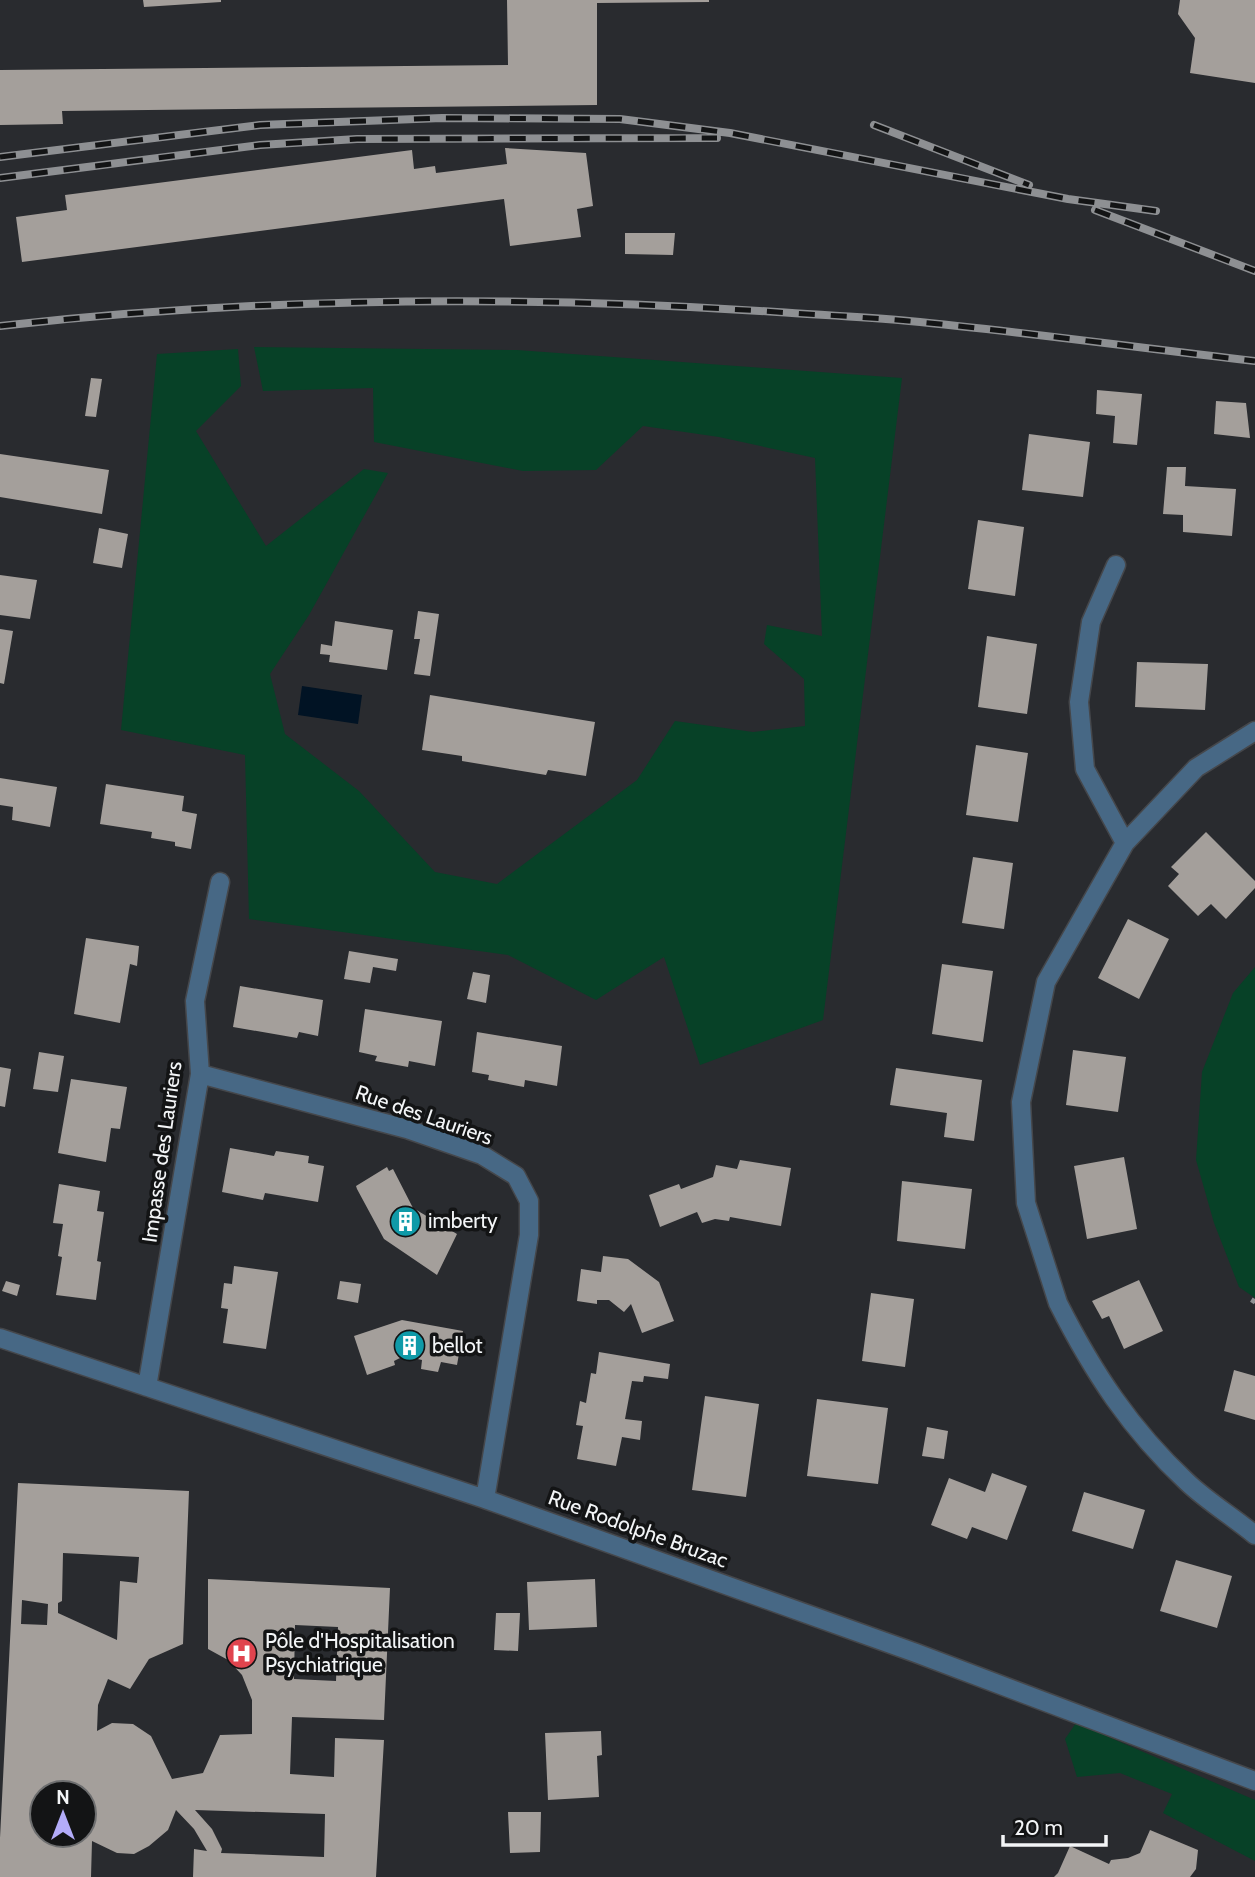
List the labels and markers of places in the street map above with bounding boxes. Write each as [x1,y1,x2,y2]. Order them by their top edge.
building icon: imberty [388,1204,422,1238]
place label: imberty [428,1208,498,1233]
building icon: bellot [392,1329,426,1363]
place label: bellot [432,1333,483,1358]
place label: Pôle d'Hospitalisation Psychiatrique [265,1628,455,1677]
hospital icon: Pôle d'Hospitalisation Psychiatrique [225,1636,259,1670]

